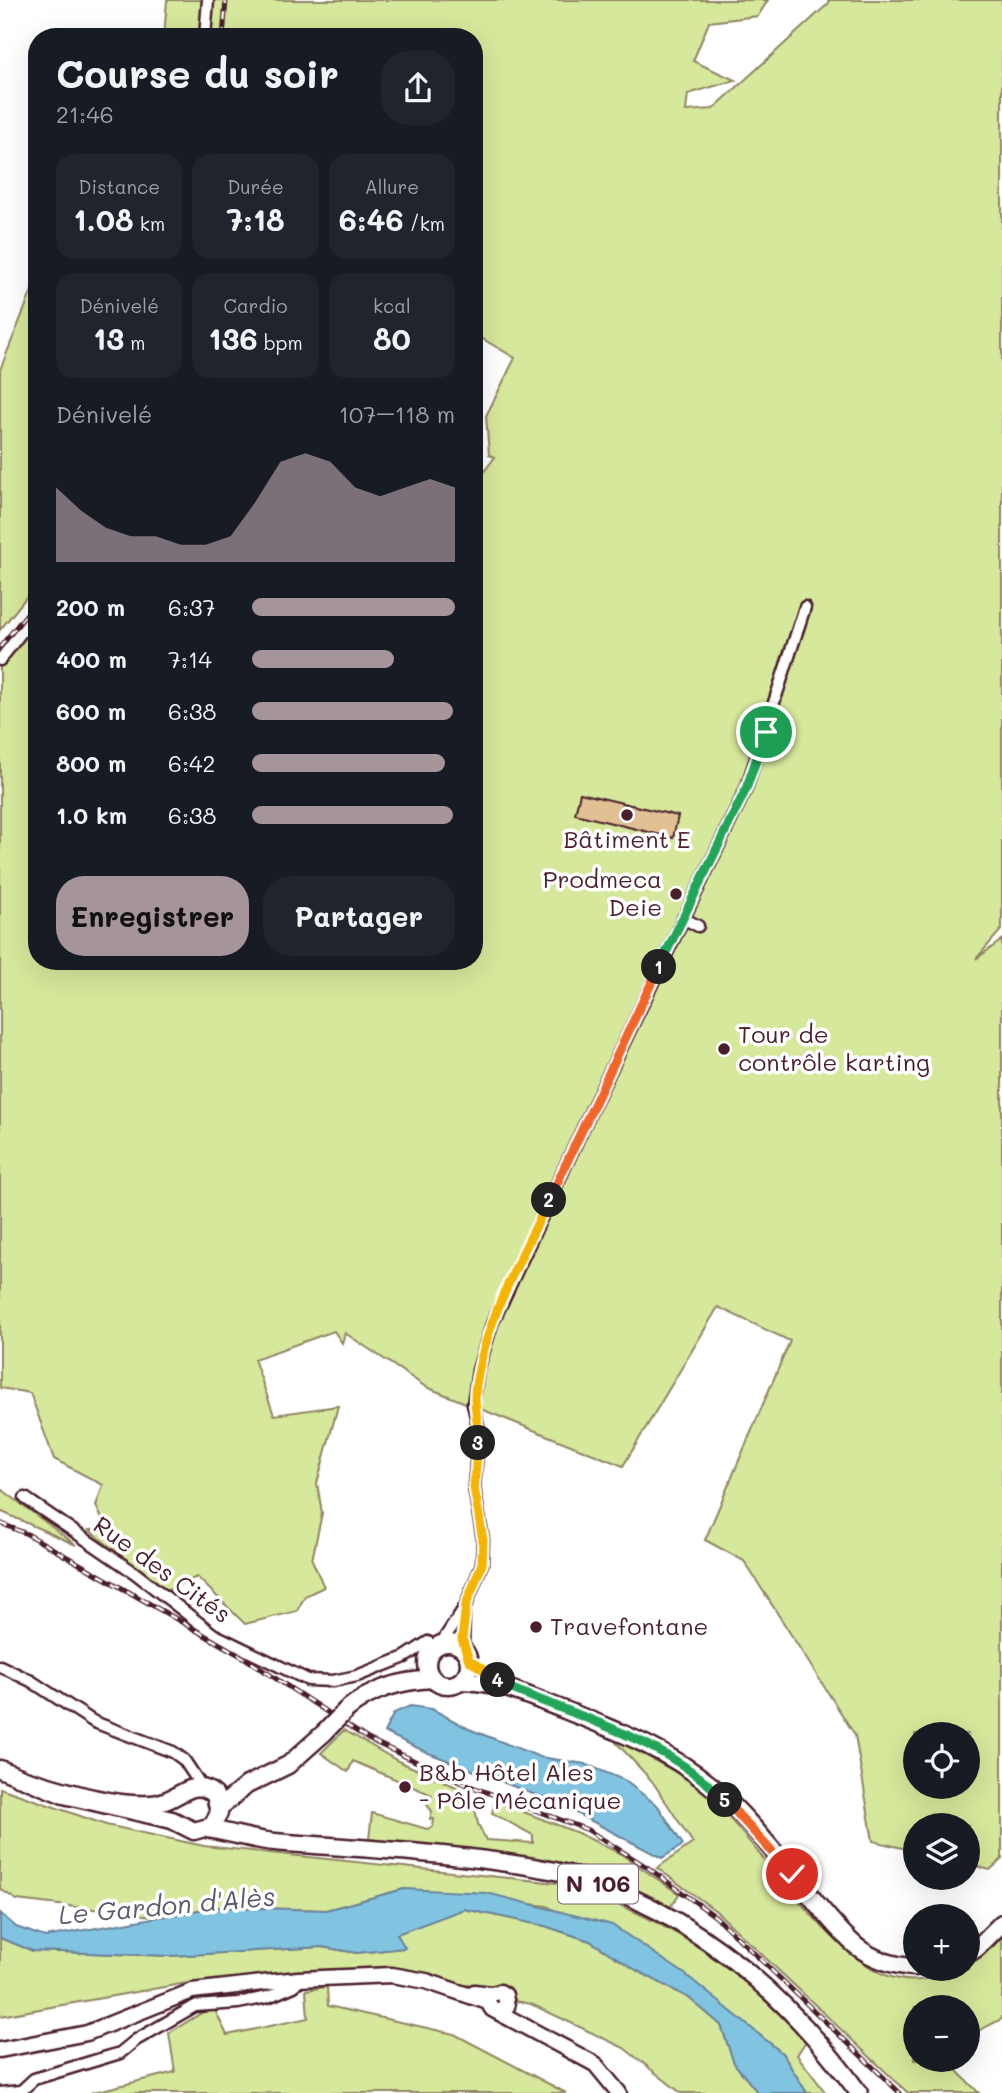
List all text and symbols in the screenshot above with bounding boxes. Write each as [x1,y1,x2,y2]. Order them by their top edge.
text: Course du soir [56,48,339,98]
button: share [381,51,455,125]
text: 21:46 [56,99,114,129]
text: Distance [78,174,160,199]
text: Durée [227,174,284,199]
text: Allure [365,174,419,199]
text: 1.08 [73,199,134,239]
text: 7:18 [226,199,285,239]
text: 6:46 [339,199,404,239]
text: km [134,211,165,236]
text: /km [404,211,445,236]
text: Dénivelé [79,293,159,318]
text: Cardio [223,293,288,318]
text: kcal [373,293,411,318]
text: 13 [93,318,124,358]
text: 136 [208,318,258,358]
text: 80 [373,318,411,358]
text: m [124,330,145,355]
text: bpm [258,330,303,355]
text: Dénivelé [56,399,152,429]
text: 107–118 m [339,399,455,429]
text: 200 m [56,592,125,622]
text: 6:37 [168,592,215,622]
text: 400 m [56,644,127,674]
text: 7:14 [168,644,212,674]
text: 600 m [56,696,126,726]
text: 6:38 [168,696,216,726]
pin [736,702,796,762]
icon: arrive [747,713,785,751]
text: 800 m [56,748,126,778]
text: 6:42 [168,748,215,778]
text: 1.0 km [56,800,127,830]
text: 6:38 [168,800,216,830]
marker: Bâtiment E [619,807,635,823]
place label: Bâtiment E [563,823,691,854]
place label: Prodmeca Deie [543,863,662,922]
button: Enregistrer [56,876,249,956]
button: Partager [263,876,455,956]
marker: Prodmeca Deie [668,886,684,902]
pin: 1 [642,950,676,984]
text: 1 [654,954,663,979]
place label: Tour de contrôle karting [738,1018,930,1077]
marker: Tour de contrôle karting [716,1041,732,1057]
pin: 2 [532,1182,566,1218]
text: 2 [543,1187,554,1212]
pin: 3 [461,1426,496,1460]
text: 3 [472,1430,483,1455]
street label: Rue des Cités [88,1508,238,1629]
place label: Travefontane [550,1610,708,1641]
marker: Travefontane [528,1619,544,1635]
pin: 4 [480,1662,516,1698]
text: 4 [491,1667,504,1692]
map controls [903,1722,980,2072]
button: locate [903,1722,980,1799]
place label: B&b Hôtel Ales - Pôle Mécanique [419,1756,621,1815]
marker: B&b Hôtel Ales - Pôle Mécanique [397,1779,413,1795]
pin: 5 [708,1783,742,1818]
text: 5 [719,1787,730,1812]
button: layers [903,1813,980,1890]
pin [762,1844,822,1904]
icon: check [773,1855,811,1893]
road number: N 106 [558,1865,638,1904]
water label: Le Gardon d'Alès [57,1879,277,1931]
button: + [903,1904,980,1981]
button: − [903,1995,980,2072]

